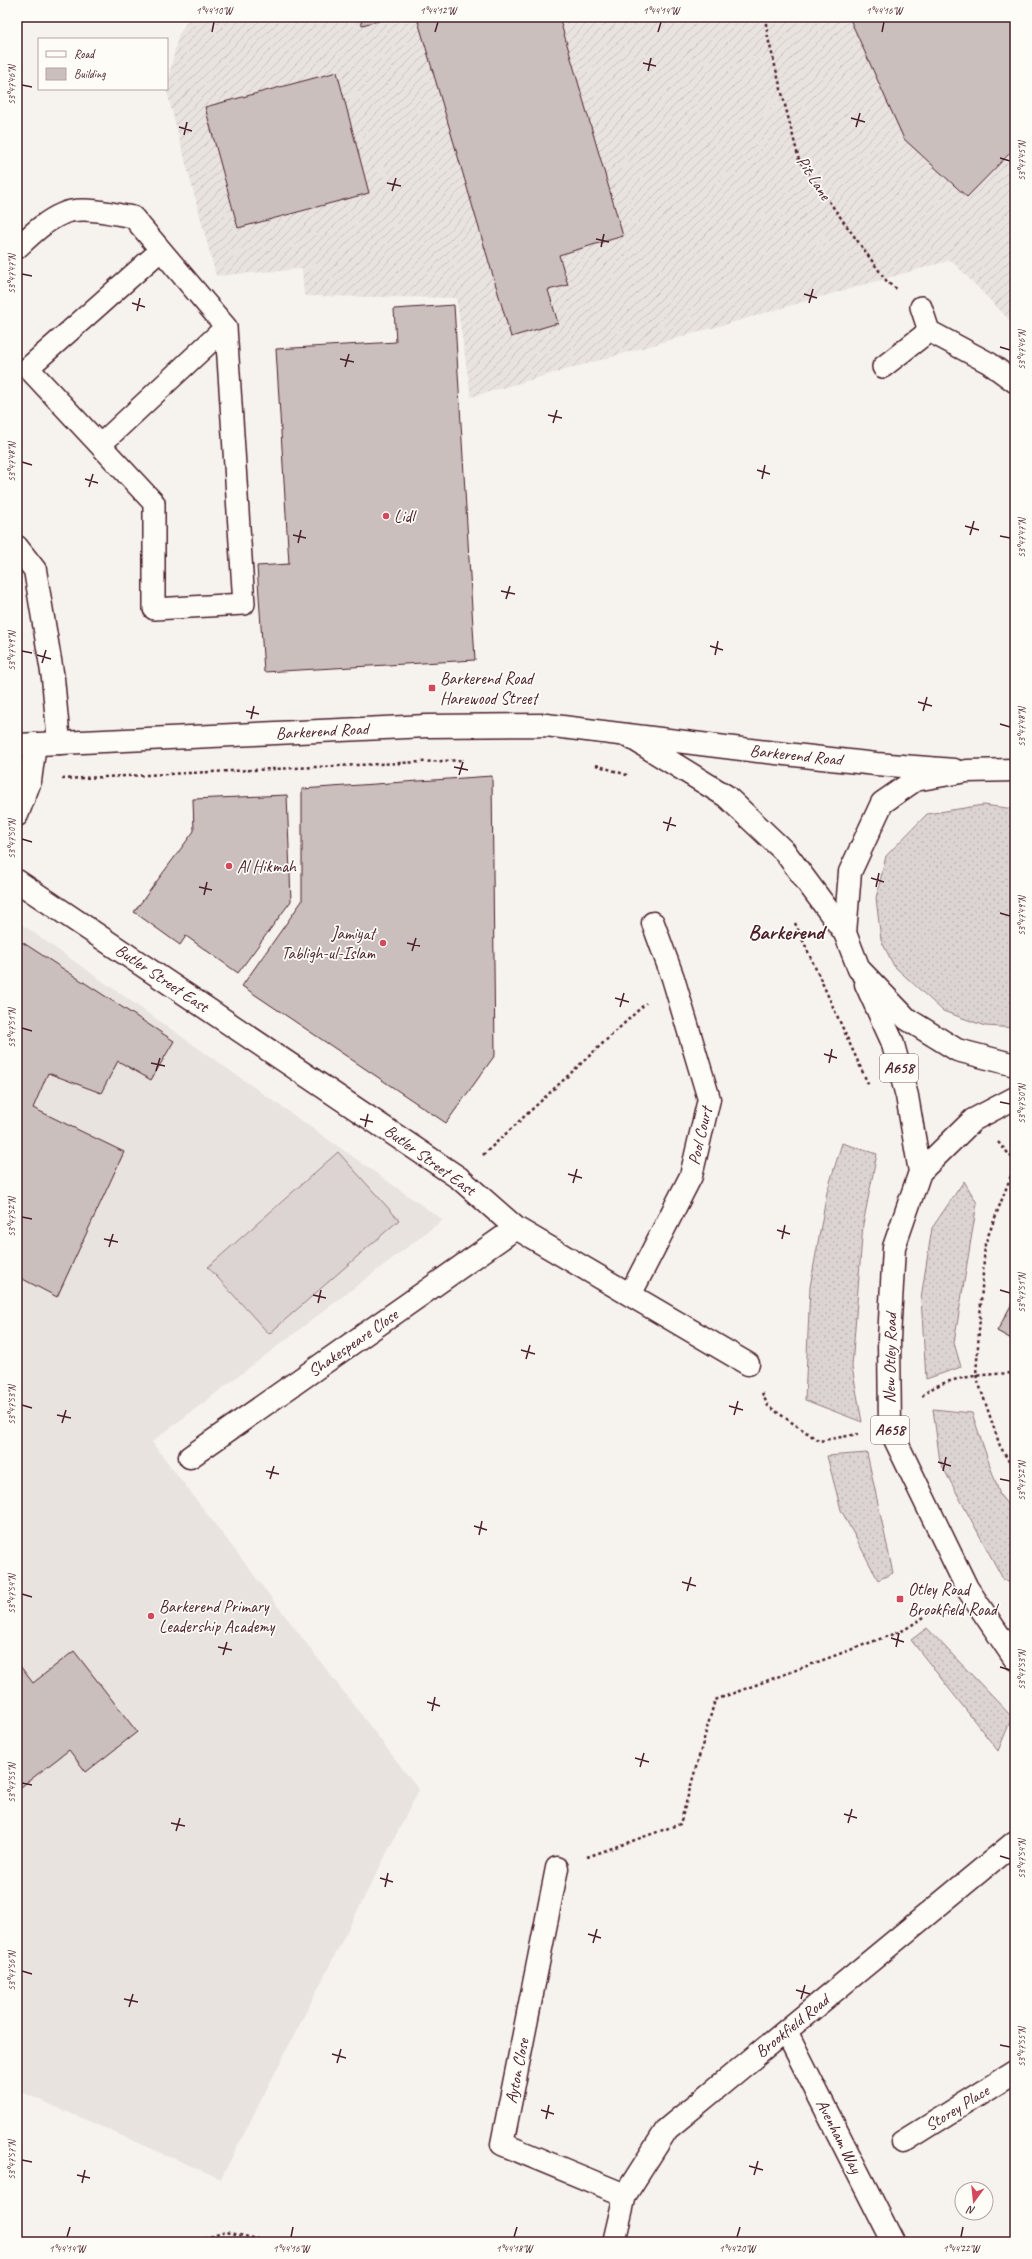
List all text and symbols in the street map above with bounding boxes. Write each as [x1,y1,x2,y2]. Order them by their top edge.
text: 1°44'10"W [196,4,234,17]
text: 1°44'12"W [420,4,458,17]
text: 1°44'14"W [643,4,681,17]
text: 1°44'16"W [866,4,904,17]
legend [38,38,168,90]
text: Road [74,46,96,62]
text: 53°47'46"N [5,63,18,105]
text: Building [74,66,106,82]
text: 53°47'45"N [1015,139,1028,181]
street label: Pit Lane [792,152,837,205]
text: 53°47'47"N [5,252,18,294]
text: 53°47'46"N [1015,328,1028,370]
text: 53°47'48"N [5,440,18,482]
place label: Lidl [394,506,417,527]
marker: Lidl [381,511,391,521]
text: 53°47'47"N [1015,516,1028,558]
text: 53°47'49"N [5,629,18,671]
place label: Barkerend Road Harewood Street [440,668,540,709]
marker: Barkerend Road Harewood Street [427,683,437,693]
text: 53°47'48"N [1015,705,1028,747]
street label: Barkerend Road [275,718,371,744]
street label: Barkerend Road [749,740,845,771]
text: 53°47'50"N [5,817,18,859]
place label: Al Hikmah [237,856,297,877]
marker: Al Hikmah [224,861,234,871]
text: 53°47'49"N [1015,894,1028,936]
district label: Barkerend [748,919,827,945]
place label: Jamiyat Tabligh-ul-Islam [281,923,377,964]
marker: Jamiyat Tabligh-ul-Islam [378,938,388,948]
street label: Butler Street East [111,939,215,1018]
text: 53°47'51"N [5,1006,18,1048]
road number: A658 [880,1054,918,1082]
text: 53°47'50"N [1015,1082,1028,1124]
street label: Pool Court [683,1103,717,1167]
street label: Butler Street East [380,1120,482,1202]
text: 53°47'52"N [5,1195,18,1237]
text: 53°47'51"N [1015,1271,1028,1313]
street label: Shakespeare Close [304,1303,403,1382]
street label: New Otley Road [879,1309,901,1403]
text: 53°47'53"N [5,1383,18,1425]
road number: A658 [871,1416,909,1444]
text: 53°47'52"N [1015,1459,1028,1501]
text: 53°47'54"N [5,1572,18,1614]
place label: Otley Road Brookfield Road [908,1579,1000,1620]
marker: Otley Road Brookfield Road [895,1594,905,1604]
place label: Barkerend Primary Leadership Academy [159,1596,276,1637]
marker: Barkerend Primary Leadership Academy [146,1611,156,1621]
text: 53°47'53"N [1015,1648,1028,1690]
text: 53°47'55"N [5,1761,18,1803]
text: 53°47'54"N [1015,1837,1028,1879]
text: 53°47'56"N [5,1949,18,1991]
street label: Brookfield Road [751,1988,836,2062]
text: 53°47'55"N [1015,2025,1028,2067]
street label: Ayton Close [500,2035,534,2105]
street label: Storey Place [921,2079,994,2136]
street label: Avenham Way [811,2095,867,2178]
text: 53°47'57"N [5,2138,18,2180]
north arrow [954,2181,994,2221]
text: N [964,2202,977,2218]
text: 1°44'14"W [49,2242,87,2255]
text: 1°44'16"W [273,2242,311,2255]
text: 1°44'18"W [496,2242,534,2255]
text: 1°44'20"W [719,2242,757,2255]
text: 1°44'22"W [943,2242,981,2255]

